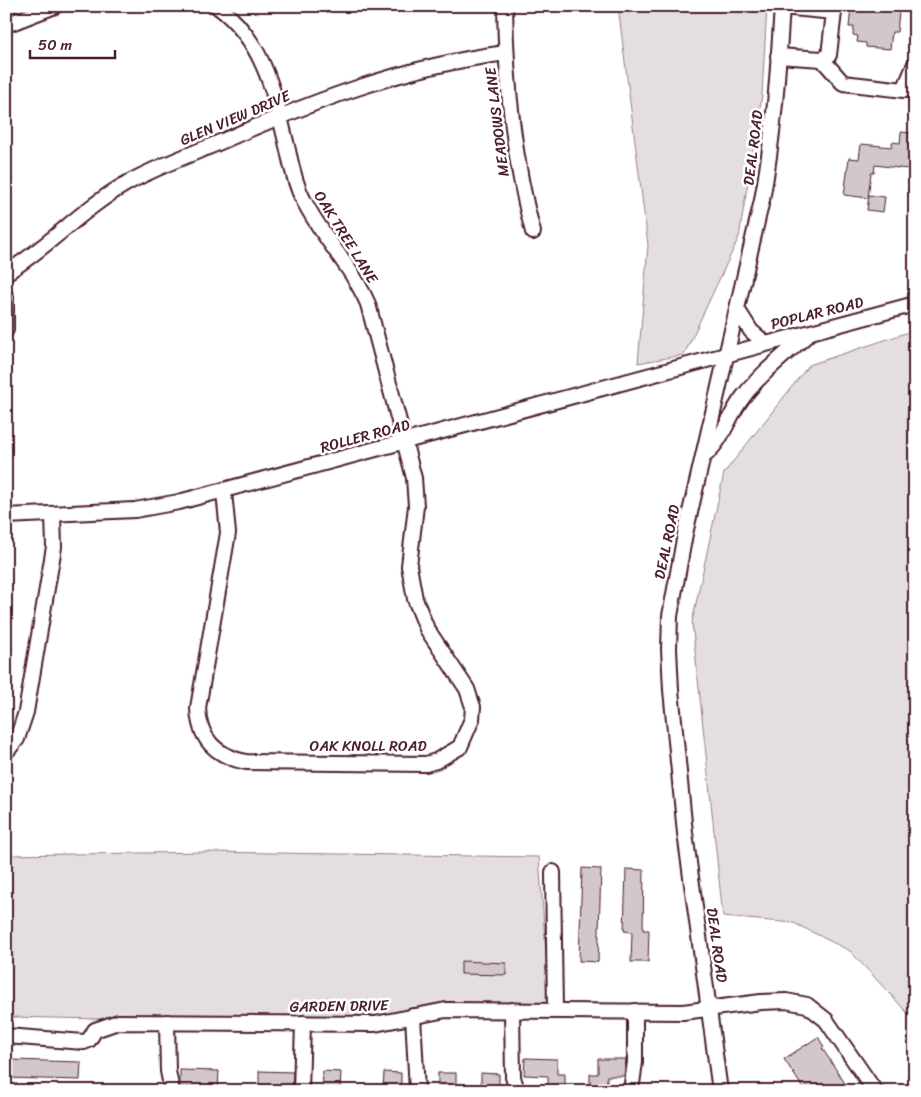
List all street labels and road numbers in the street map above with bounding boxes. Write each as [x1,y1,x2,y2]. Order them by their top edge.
street label: MEADOWS LANE [477,64,517,178]
street label: GLEN VIEW DRIVE [176,82,296,153]
street label: DEAL ROAD [736,109,770,187]
street label: OAK TREE LANE [307,185,386,290]
street label: POPLAR ROAD [768,289,866,337]
street label: ROLLER ROAD [317,412,413,460]
street label: DEAL ROAD [646,502,688,582]
street label: OAK KNOLL ROAD [309,733,427,759]
street label: DEAL ROAD [699,906,735,984]
street label: GARDEN DRIVE [289,992,390,1020]

